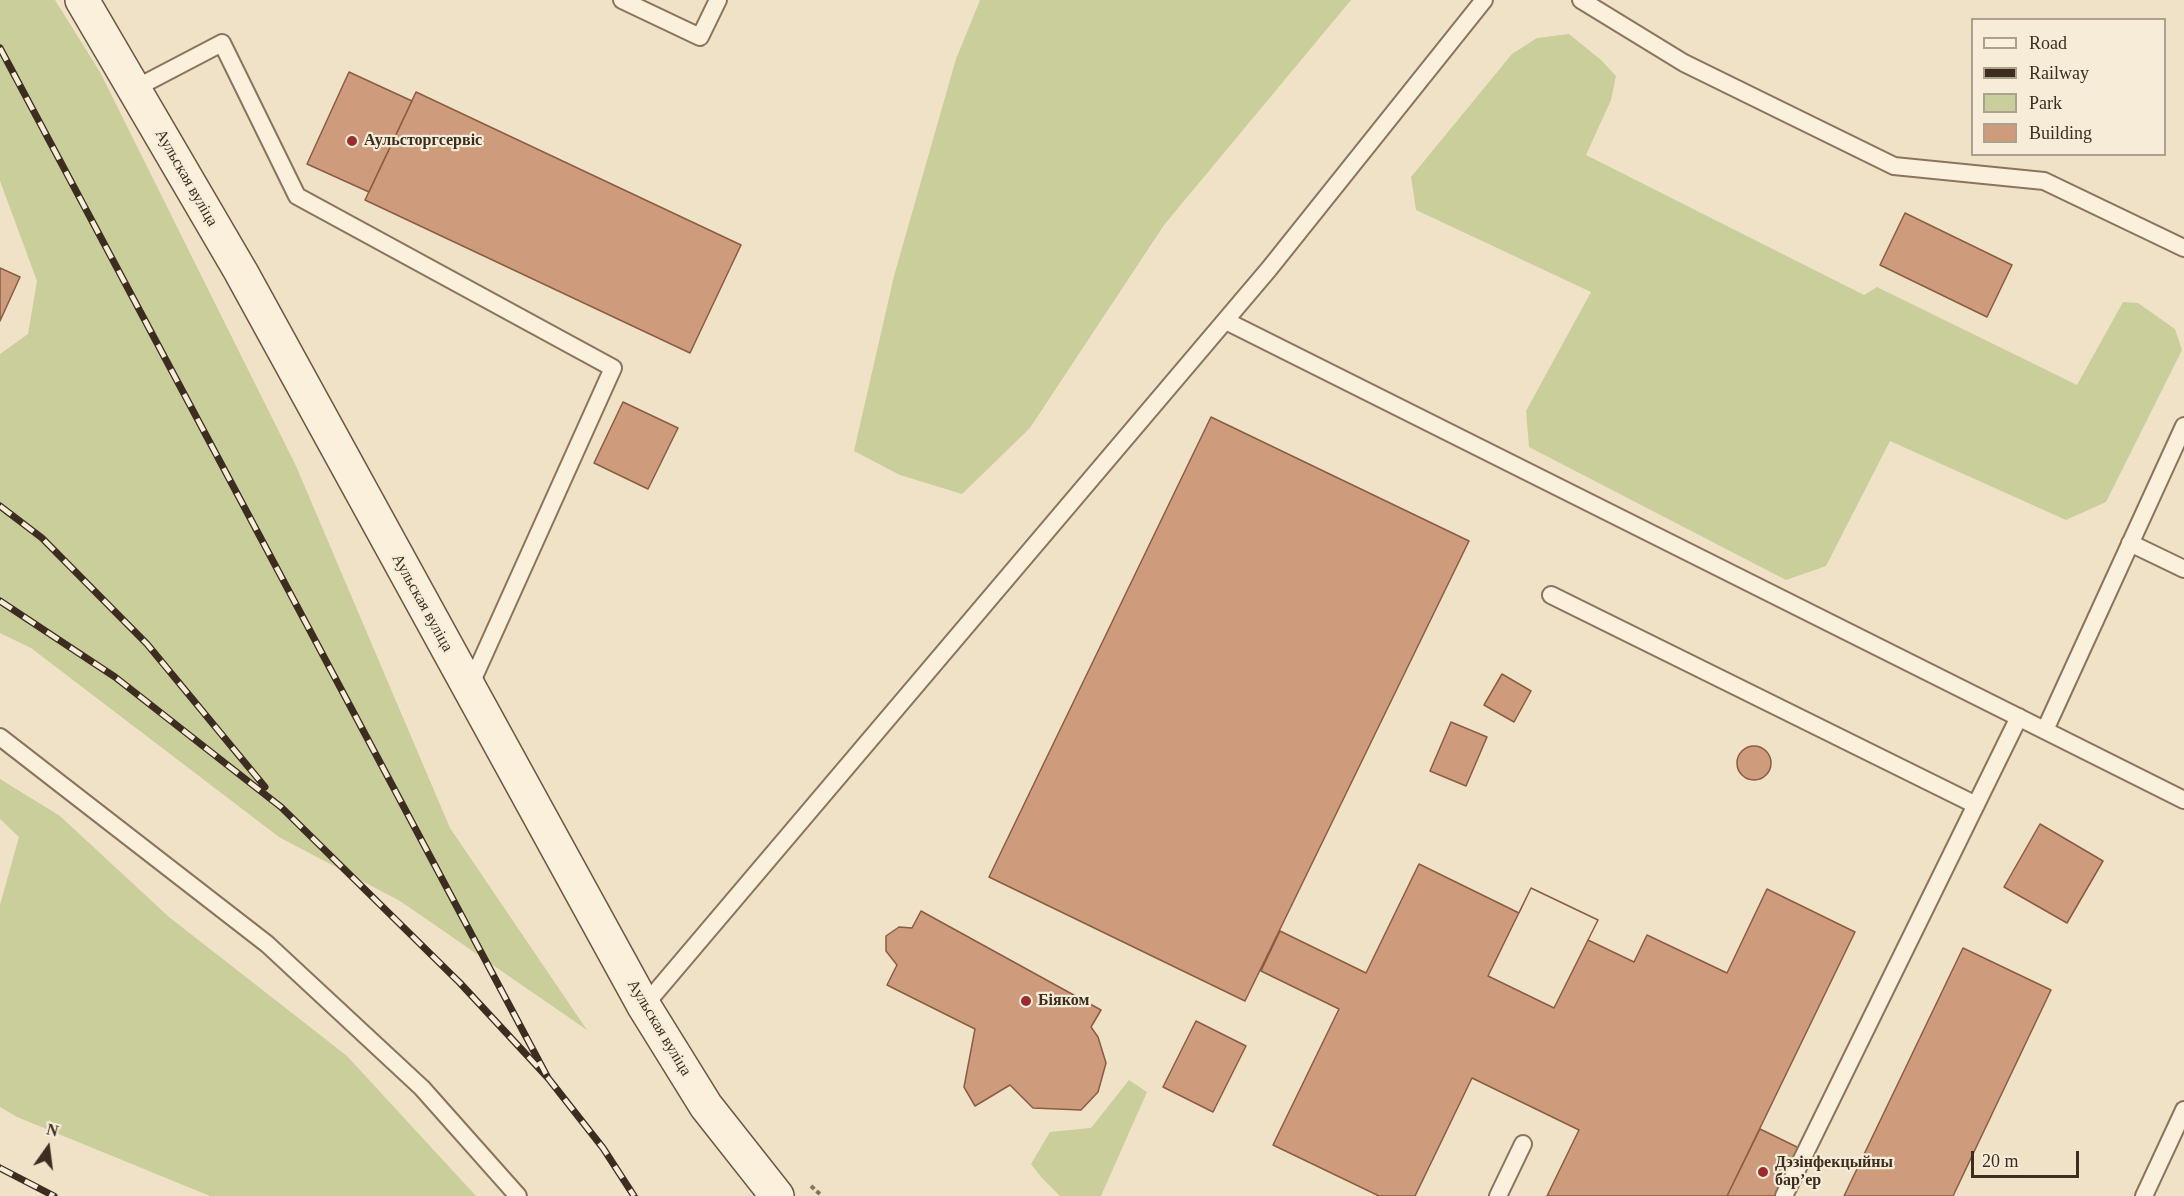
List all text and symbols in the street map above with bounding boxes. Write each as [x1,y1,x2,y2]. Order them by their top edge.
legend [1971,18,2166,156]
text: Road [2029,33,2067,53]
text: Railway [2029,63,2089,83]
text: Park [2029,93,2062,113]
text: Building [2029,123,2092,143]
street label: Аульская вуліца [150,126,222,230]
place label: Аульсторгсервіс [364,131,482,151]
marker: Аульсторгсервіс [345,134,359,148]
street label: Аульская вуліца [387,551,457,655]
street label: Аульская вуліца [623,976,695,1080]
place label: Біяком [1038,991,1089,1011]
marker: Біяком [1019,994,1033,1008]
north arrow [18,1118,78,1178]
text: N [45,1120,60,1140]
scale bar [1974,1139,2082,1177]
text: 20 m [1982,1151,2019,1171]
place label: Дэзінфекцыйны барʼер [1775,1153,1893,1191]
marker: Дэзінфекцыйны барʼер [1756,1165,1770,1179]

